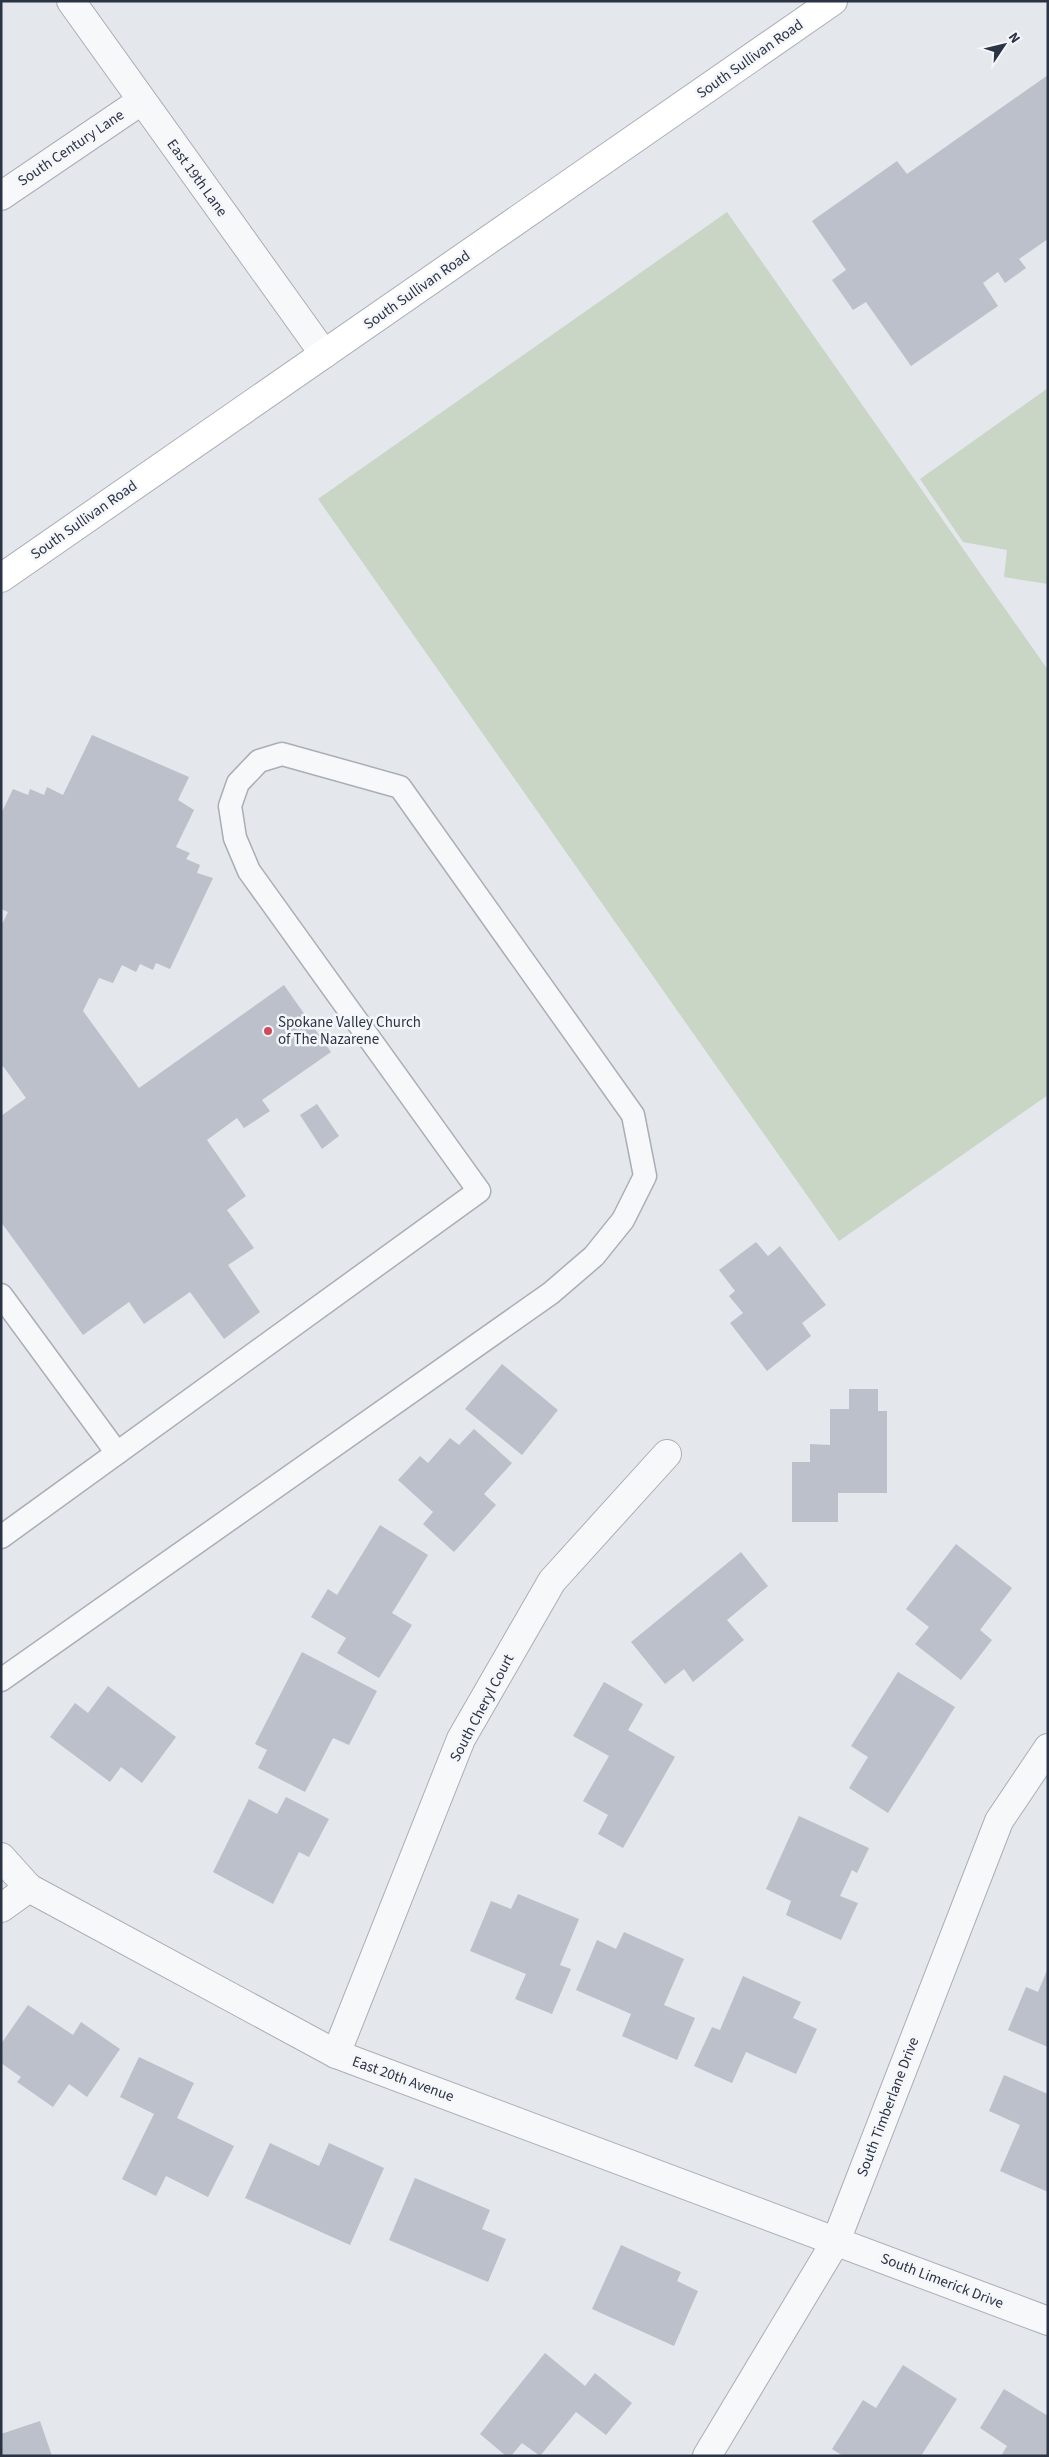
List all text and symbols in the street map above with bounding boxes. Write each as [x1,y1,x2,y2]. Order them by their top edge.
street label: South Sullivan Road [692,14,808,104]
north arrow [979,20,1029,70]
text: N [1003,29,1025,48]
street label: South Century Lane [14,105,128,191]
street label: East 19th Lane [162,135,232,221]
street label: South Sullivan Road [359,245,475,335]
street label: South Sullivan Road [26,475,142,565]
place label: Spokane Valley Church of The Nazarene [278,1012,421,1050]
marker: Spokane Valley Church of The Nazarene [262,1025,274,1037]
street label: South Cheryl Court [445,1650,519,1766]
street label: South Timberlane Drive [852,2034,924,2180]
street label: East 20th Avenue [349,2051,457,2107]
street label: South Limerick Drive [878,2248,1006,2314]

